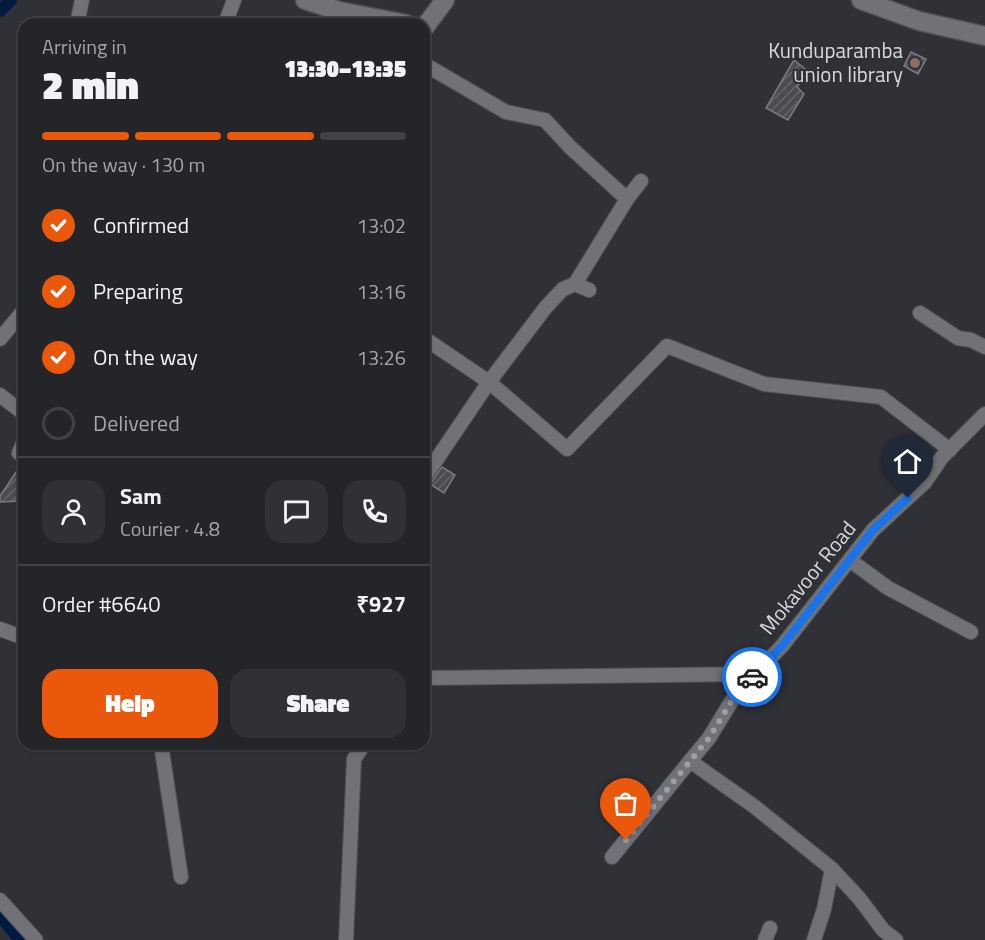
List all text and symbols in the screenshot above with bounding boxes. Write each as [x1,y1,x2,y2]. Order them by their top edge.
text: Arriving in [42,31,127,62]
place label: Kunduparamba union library [768,34,903,90]
text: 13:30–13:35 [284,52,406,86]
text: 2 min [42,55,139,114]
marker: Kunduparamba union library [908,56,922,70]
text: On the way · 130 m [42,149,205,180]
text: Confirmed [93,208,189,242]
icon: check [42,209,75,242]
text: 13:02 [357,210,406,241]
text: Preparing [93,274,183,308]
icon: check [42,275,75,308]
text: 13:16 [357,276,406,307]
text: On the way [93,340,198,374]
icon: check [42,341,75,374]
text: 13:26 [357,342,406,373]
text: Delivered [93,406,180,440]
pin [882,436,933,498]
icon: home [891,445,924,478]
text: Sam [120,479,162,513]
button: person [42,480,105,543]
button: chat [265,480,328,543]
button: phone [343,480,406,543]
text: Courier · 4.8 [120,513,220,544]
street label: Mokavoor Road [751,513,863,641]
text: Order #6640 [42,587,161,621]
text: ₹927 [356,587,406,621]
courier [722,647,782,707]
icon: car [736,661,769,694]
button: Help [42,669,218,738]
button: Share [230,669,406,738]
pin [600,778,651,840]
icon: bag [609,787,642,820]

